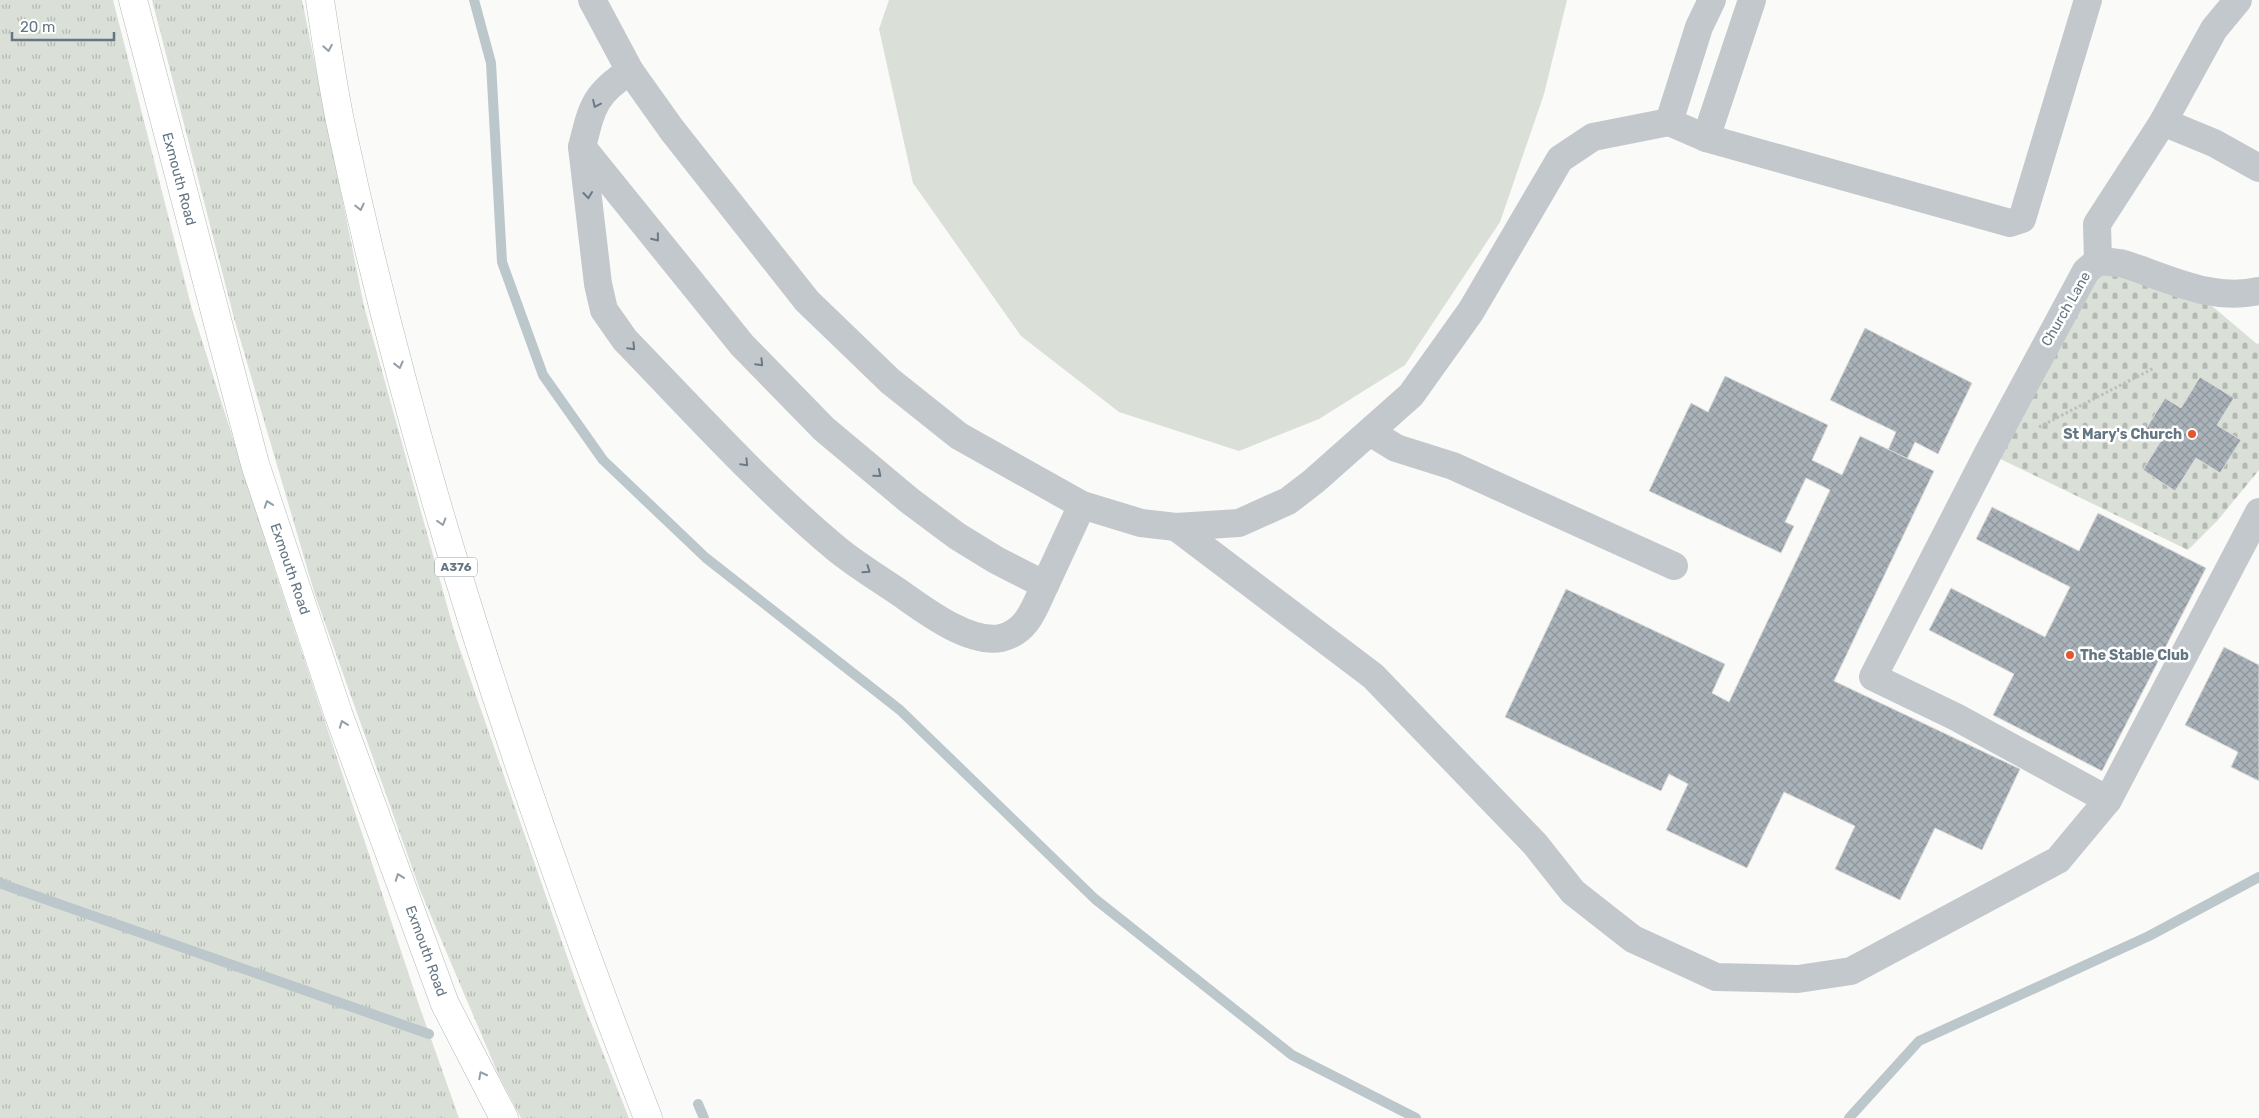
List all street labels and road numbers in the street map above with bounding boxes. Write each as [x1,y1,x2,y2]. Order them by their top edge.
street label: Exmouth Road [158,131,200,227]
street label: Church Lane [2038,269,2094,349]
street label: Exmouth Road [266,521,314,617]
road number: A376 [435,558,477,576]
street label: Exmouth Road [402,903,450,999]

